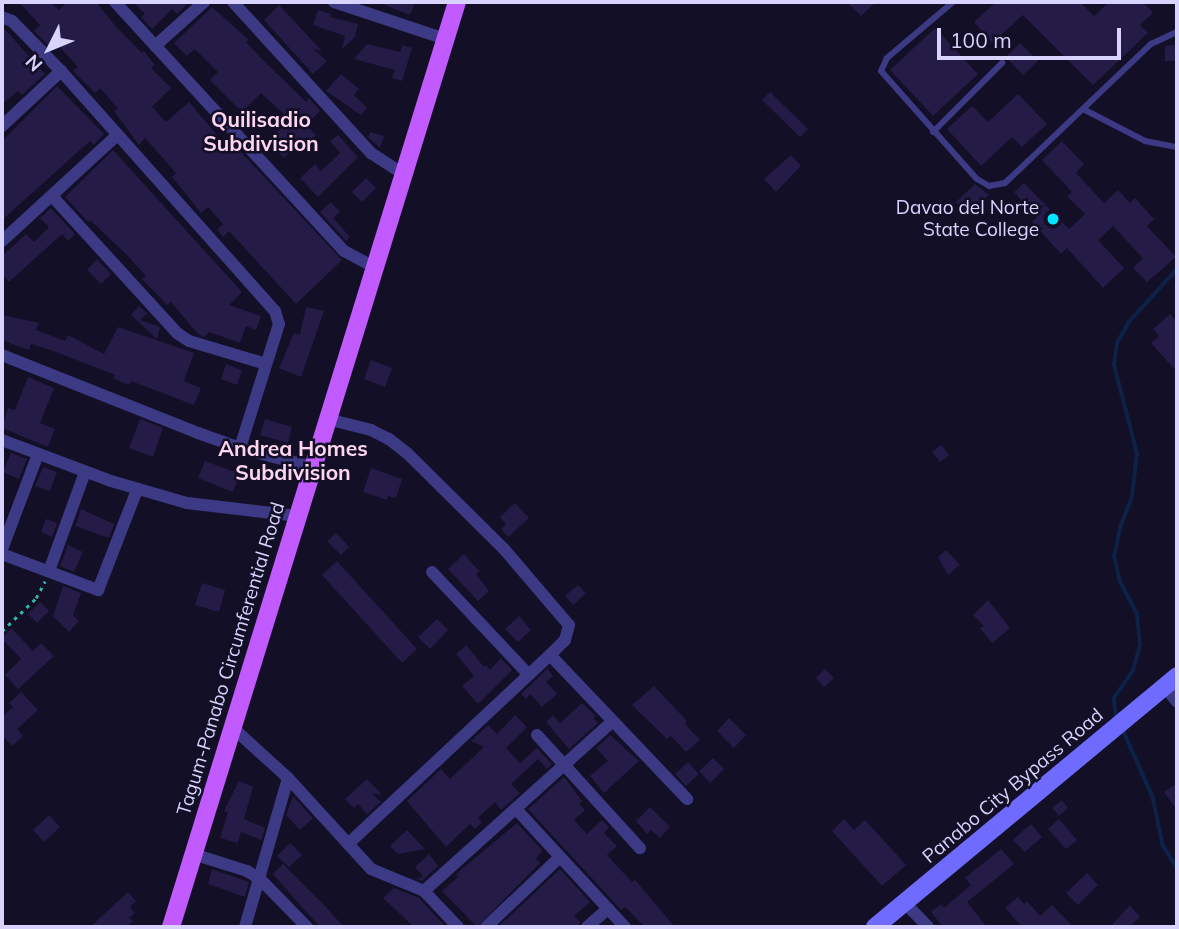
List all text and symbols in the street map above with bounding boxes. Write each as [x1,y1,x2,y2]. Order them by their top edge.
north arrow [14,14,84,84]
scale bar [941,14,1125,58]
text: 100 m [950,27,1012,53]
text: N [20,50,47,77]
district label: Quilisadio Subdivision [203,106,319,156]
place label: Davao del Norte State College [896,197,1039,241]
marker: Davao del Norte State College [1045,211,1061,227]
district label: Andrea Homes Subdivision [218,435,368,485]
street label: Tagum-Panabo Circumferential Road [172,500,290,818]
street label: Panabo City Bypass Road [918,704,1108,868]

